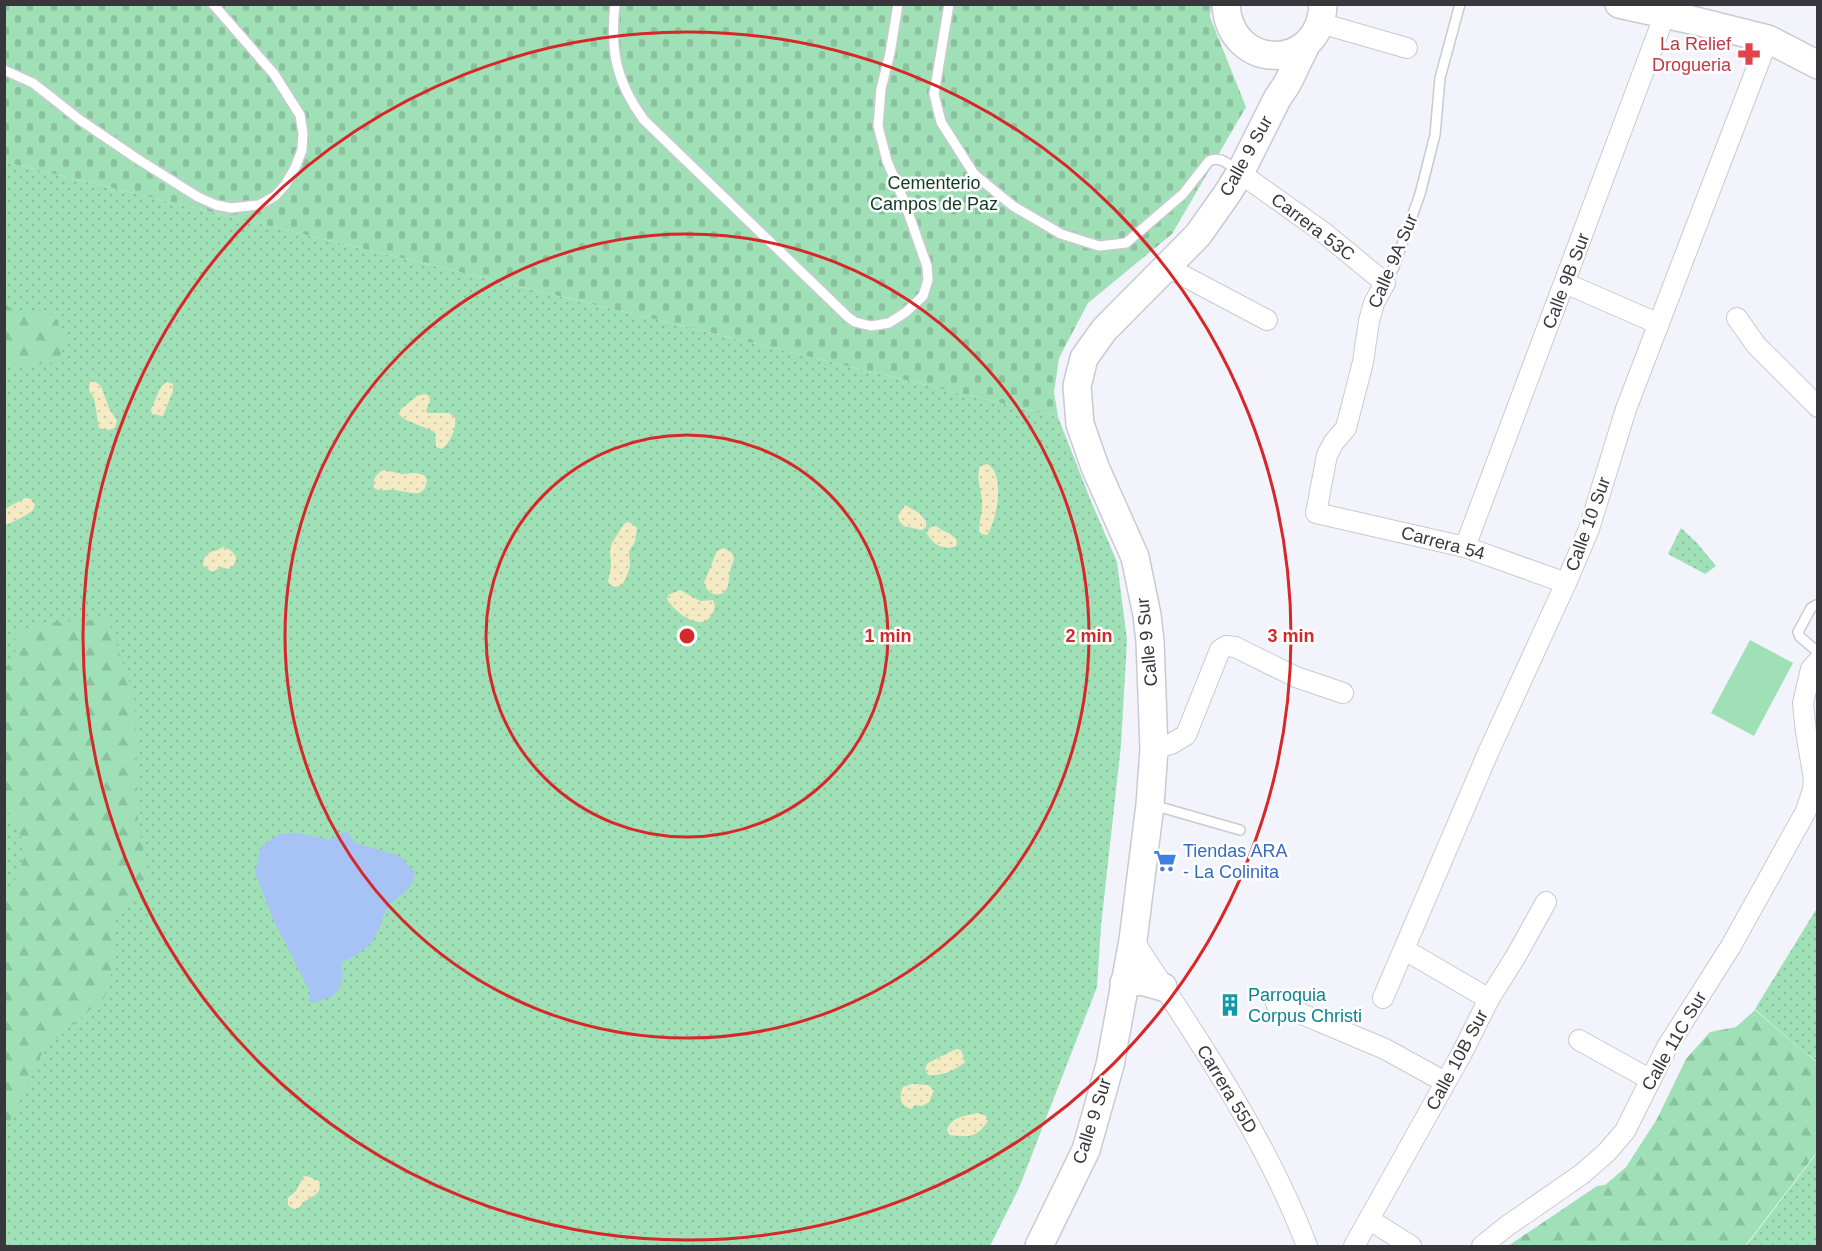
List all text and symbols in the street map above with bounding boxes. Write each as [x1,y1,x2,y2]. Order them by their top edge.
place label: La Relief Drogueria [1652,34,1732,75]
pharmacy icon: La Relief Drogueria [1736,41,1762,67]
street label: Calle 9 Sur [1216,112,1276,200]
park label: Cementerio Campos de Paz [870,173,998,214]
street label: Carrera 53C [1267,189,1359,265]
street label: Calle 9A Sur [1364,211,1422,311]
street label: Calle 9B Sur [1539,230,1593,332]
street label: Calle 10 Sur [1562,474,1614,574]
street label: Carrera 54 [1399,522,1487,564]
street label: Calle 9 Sur [1132,597,1162,687]
centre of rings [677,626,697,646]
text: 1 min [864,626,912,646]
text: 2 min [1065,626,1113,646]
text: 3 min [1267,626,1315,646]
place label: Tiendas ARA - La Colinita [1183,841,1287,882]
supermarket icon: Tiendas ARA - La Colinita [1152,848,1178,874]
place label: Parroquia Corpus Christi [1248,985,1362,1026]
street label: Calle 11C Sur [1638,988,1710,1094]
building icon: Parroquia Corpus Christi [1217,992,1243,1018]
street label: Calle 10B Sur [1422,1006,1492,1114]
street label: Carrera 55D [1193,1041,1261,1137]
street label: Calle 9 Sur [1069,1076,1115,1166]

